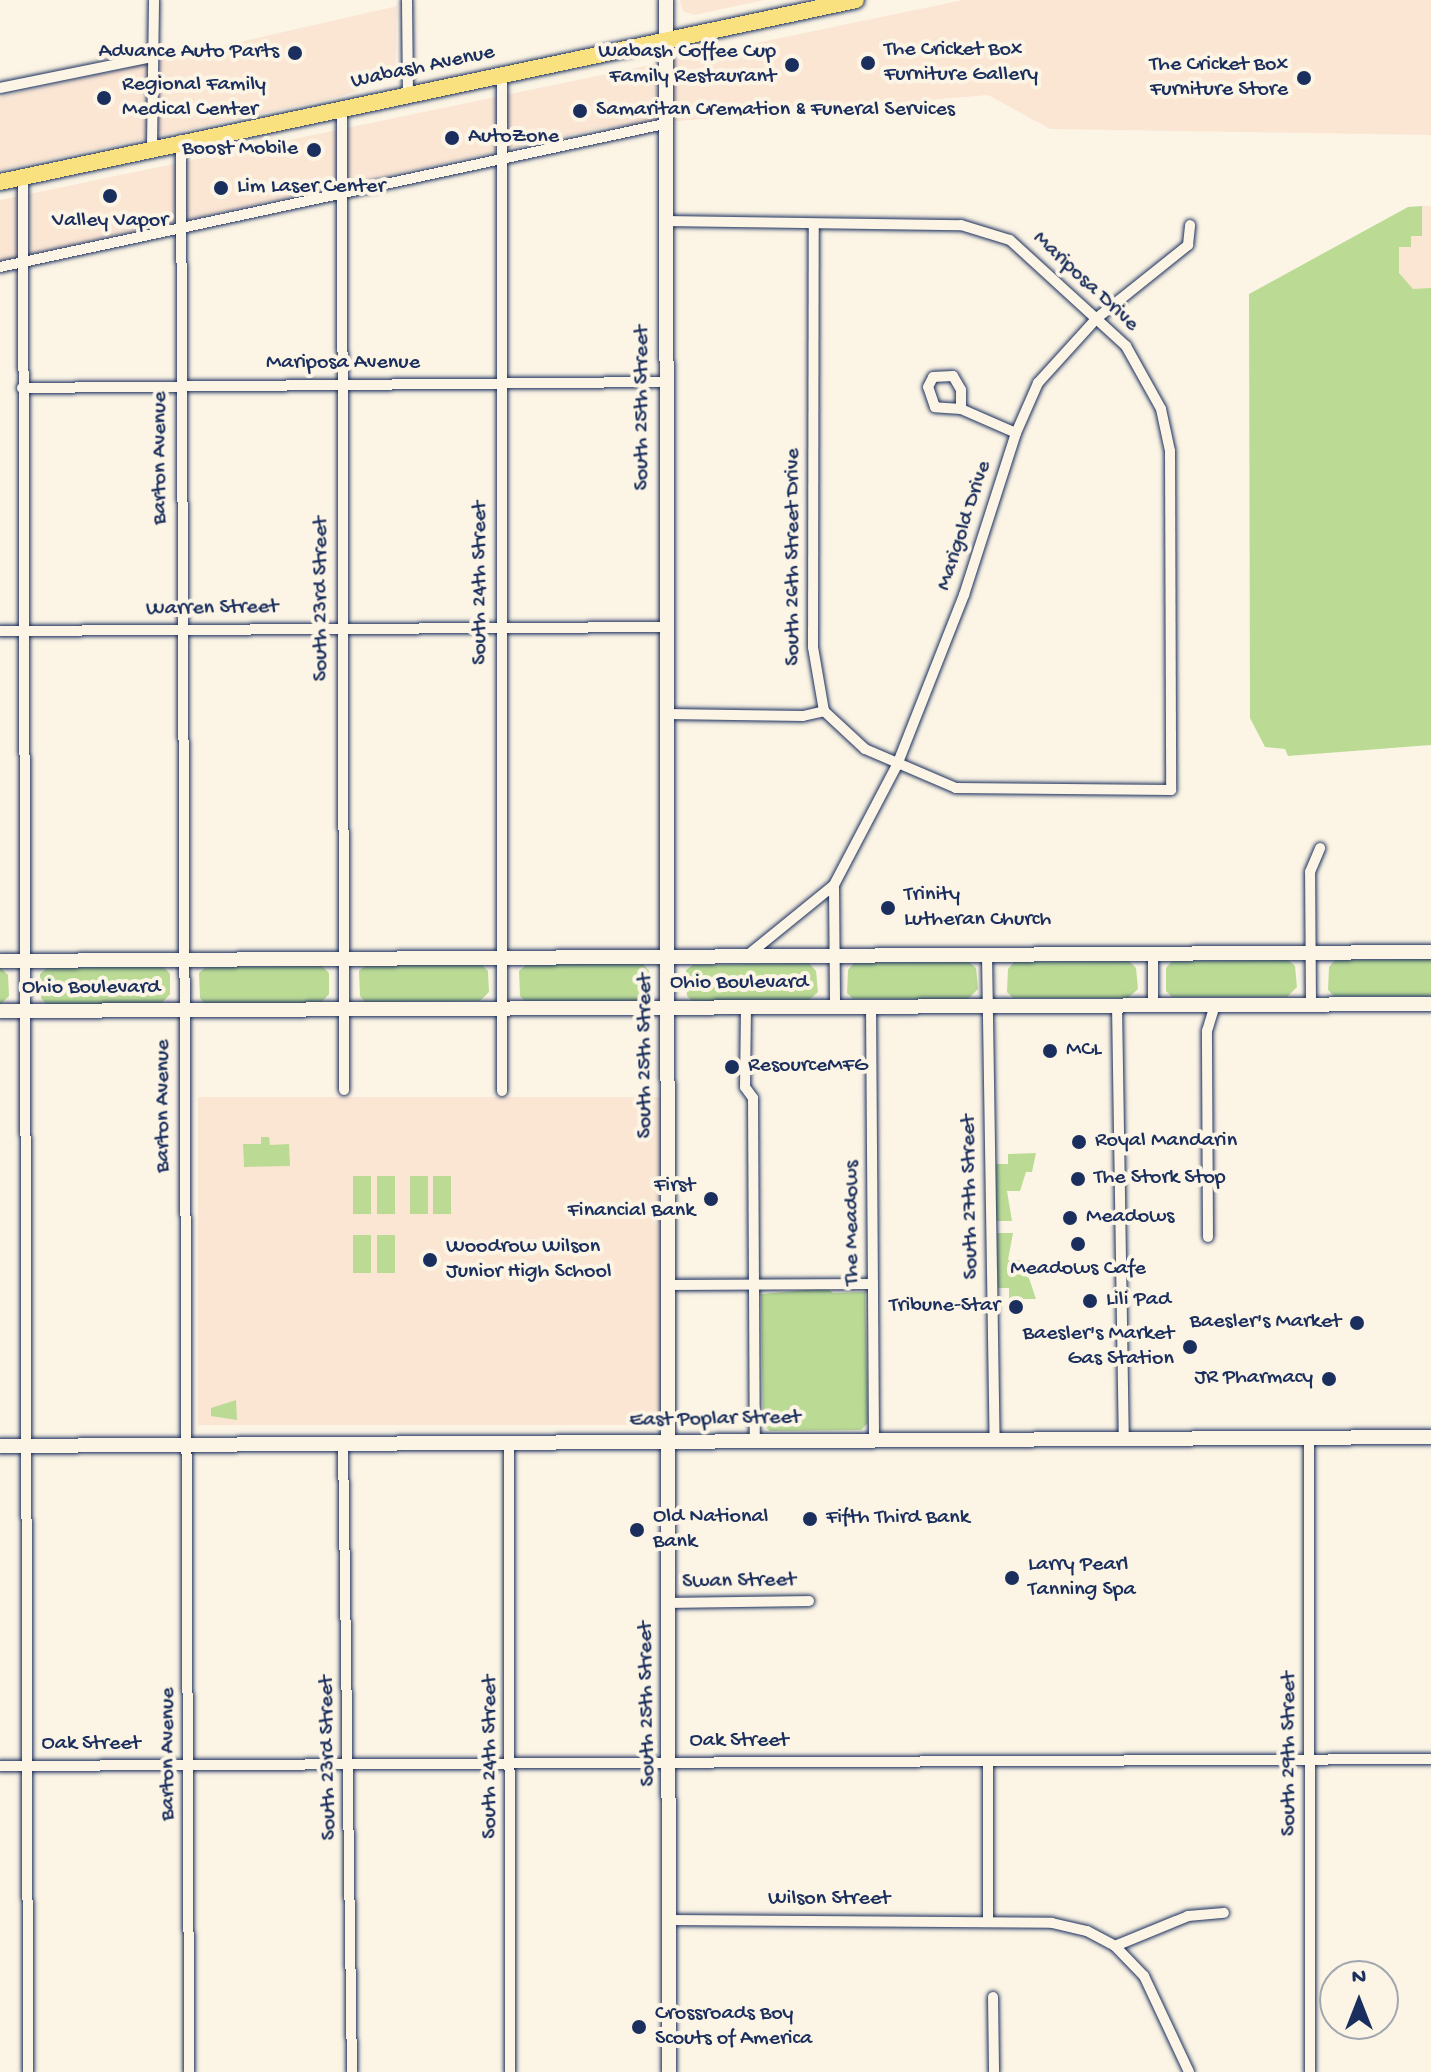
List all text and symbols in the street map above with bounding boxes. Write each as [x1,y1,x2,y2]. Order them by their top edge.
place label: The Cricket Box Furniture Gallery [884,37,1038,88]
place label: Wabash Coffee Cup Family Restaurant [598,39,776,90]
place label: Advance Auto Parts [99,40,279,66]
street label: Wabash Avenue [349,40,497,96]
marker: Advance Auto Parts [286,44,304,62]
place label: The Cricket Box Furniture Store [1150,52,1288,104]
marker: The Cricket Box Furniture Gallery [859,54,877,72]
marker: Wabash Coffee Cup Family Restaurant [783,56,801,74]
marker: The Cricket Box Furniture Store [1295,69,1313,87]
place label: Regional Family Medical Center [122,72,266,124]
marker: Regional Family Medical Center [93,87,115,109]
place label: Samaritan Cremation & Funeral Services [596,98,955,124]
marker: Samaritan Cremation & Funeral Services [571,102,589,120]
place label: AutoZone [468,125,559,151]
marker: AutoZone [443,129,461,147]
place label: Boost Mobile [182,137,298,163]
marker: Boost Mobile [305,141,323,159]
place label: Lim Laser Center [237,175,385,201]
marker: Lim Laser Center [212,179,230,197]
marker: Valley Vapor [101,187,119,205]
place label: Valley Vapor [52,209,168,235]
street label: Mariposa Drive [1026,226,1144,338]
street label: South 25th Street [630,326,656,490]
street label: Mariposa Avenue [266,351,420,377]
street label: Barton Avenue [148,391,174,525]
street label: South 26th Street Drive [781,448,807,666]
street label: Marigold Drive [932,458,998,594]
street label: South 24th Street [468,501,494,665]
street label: South 23rd Street [309,517,335,681]
street label: Warren Street [146,595,278,623]
place label: Trinity Lutheran Church [904,882,1051,934]
marker: Trinity Lutheran Church [879,899,897,917]
street label: Ohio Boulevard [670,971,808,997]
street label: South 25th Street [633,974,659,1138]
street label: Ohio Boulevard [22,976,160,1002]
place label: MCL [1066,1038,1101,1064]
street label: Barton Avenue [151,1039,177,1173]
marker: MCL [1041,1042,1059,1060]
place label: ResourceMFG [748,1054,868,1080]
marker: ResourceMFG [723,1058,741,1076]
street label: South 27th Street [956,1114,986,1280]
place label: Royal Mandarin [1095,1129,1237,1155]
marker: Royal Mandarin [1070,1133,1088,1151]
street label: The Meadows [840,1160,866,1286]
place label: The Stork Stop [1094,1166,1226,1192]
marker: The Stork Stop [1069,1170,1087,1188]
place label: First Financial Bank [568,1173,695,1224]
marker: First Financial Bank [702,1190,720,1208]
place label: Meadows [1086,1205,1174,1231]
marker: Meadows [1061,1209,1079,1227]
place label: Woodrow Wilson Junior High School [446,1234,612,1286]
marker: Meadows Cafe [1069,1235,1087,1253]
marker: Woodrow Wilson Junior High School [421,1251,439,1269]
place label: Meadows Cafe [1010,1257,1146,1283]
place label: Lili Pad [1106,1288,1171,1314]
marker: Lili Pad [1081,1292,1099,1310]
place label: Tribune-Star [889,1294,1000,1320]
marker: Tribune-Star [1007,1298,1025,1316]
place label: Baesler's Market [1190,1310,1341,1336]
marker: Baesler's Market [1348,1314,1366,1332]
place label: Baesler's Market Gas Station [1023,1321,1174,1372]
marker: Baesler's Market Gas Station [1181,1338,1199,1356]
place label: JR Pharmacy [1195,1366,1313,1392]
marker: JR Pharmacy [1320,1370,1338,1388]
street label: East Poplar Street [629,1405,801,1435]
place label: Old National Bank [653,1504,768,1556]
place label: Fifth Third Bank [826,1506,969,1532]
marker: Fifth Third Bank [801,1510,819,1528]
marker: Old National Bank [628,1521,646,1539]
place label: Larry Pearl Tanning Spa [1028,1552,1136,1604]
street label: Swan Street [682,1568,796,1596]
marker: Larry Pearl Tanning Spa [1003,1569,1021,1587]
street label: South 25th Street [633,1621,663,1787]
street label: South 29th Street [1277,1672,1303,1836]
street label: South 23rd Street [314,1675,344,1841]
street label: South 24th Street [478,1675,504,1839]
street label: Barton Avenue [156,1687,182,1821]
street label: Oak Street [689,1729,789,1755]
street label: Oak Street [41,1732,141,1758]
street label: Wilson Street [768,1887,890,1913]
north arrow [1319,1960,1399,2040]
text: N [1352,1965,1366,1991]
place label: Crossroads Boy Scouts of America [655,2001,812,2052]
marker: Crossroads Boy Scouts of America [630,2018,648,2036]

